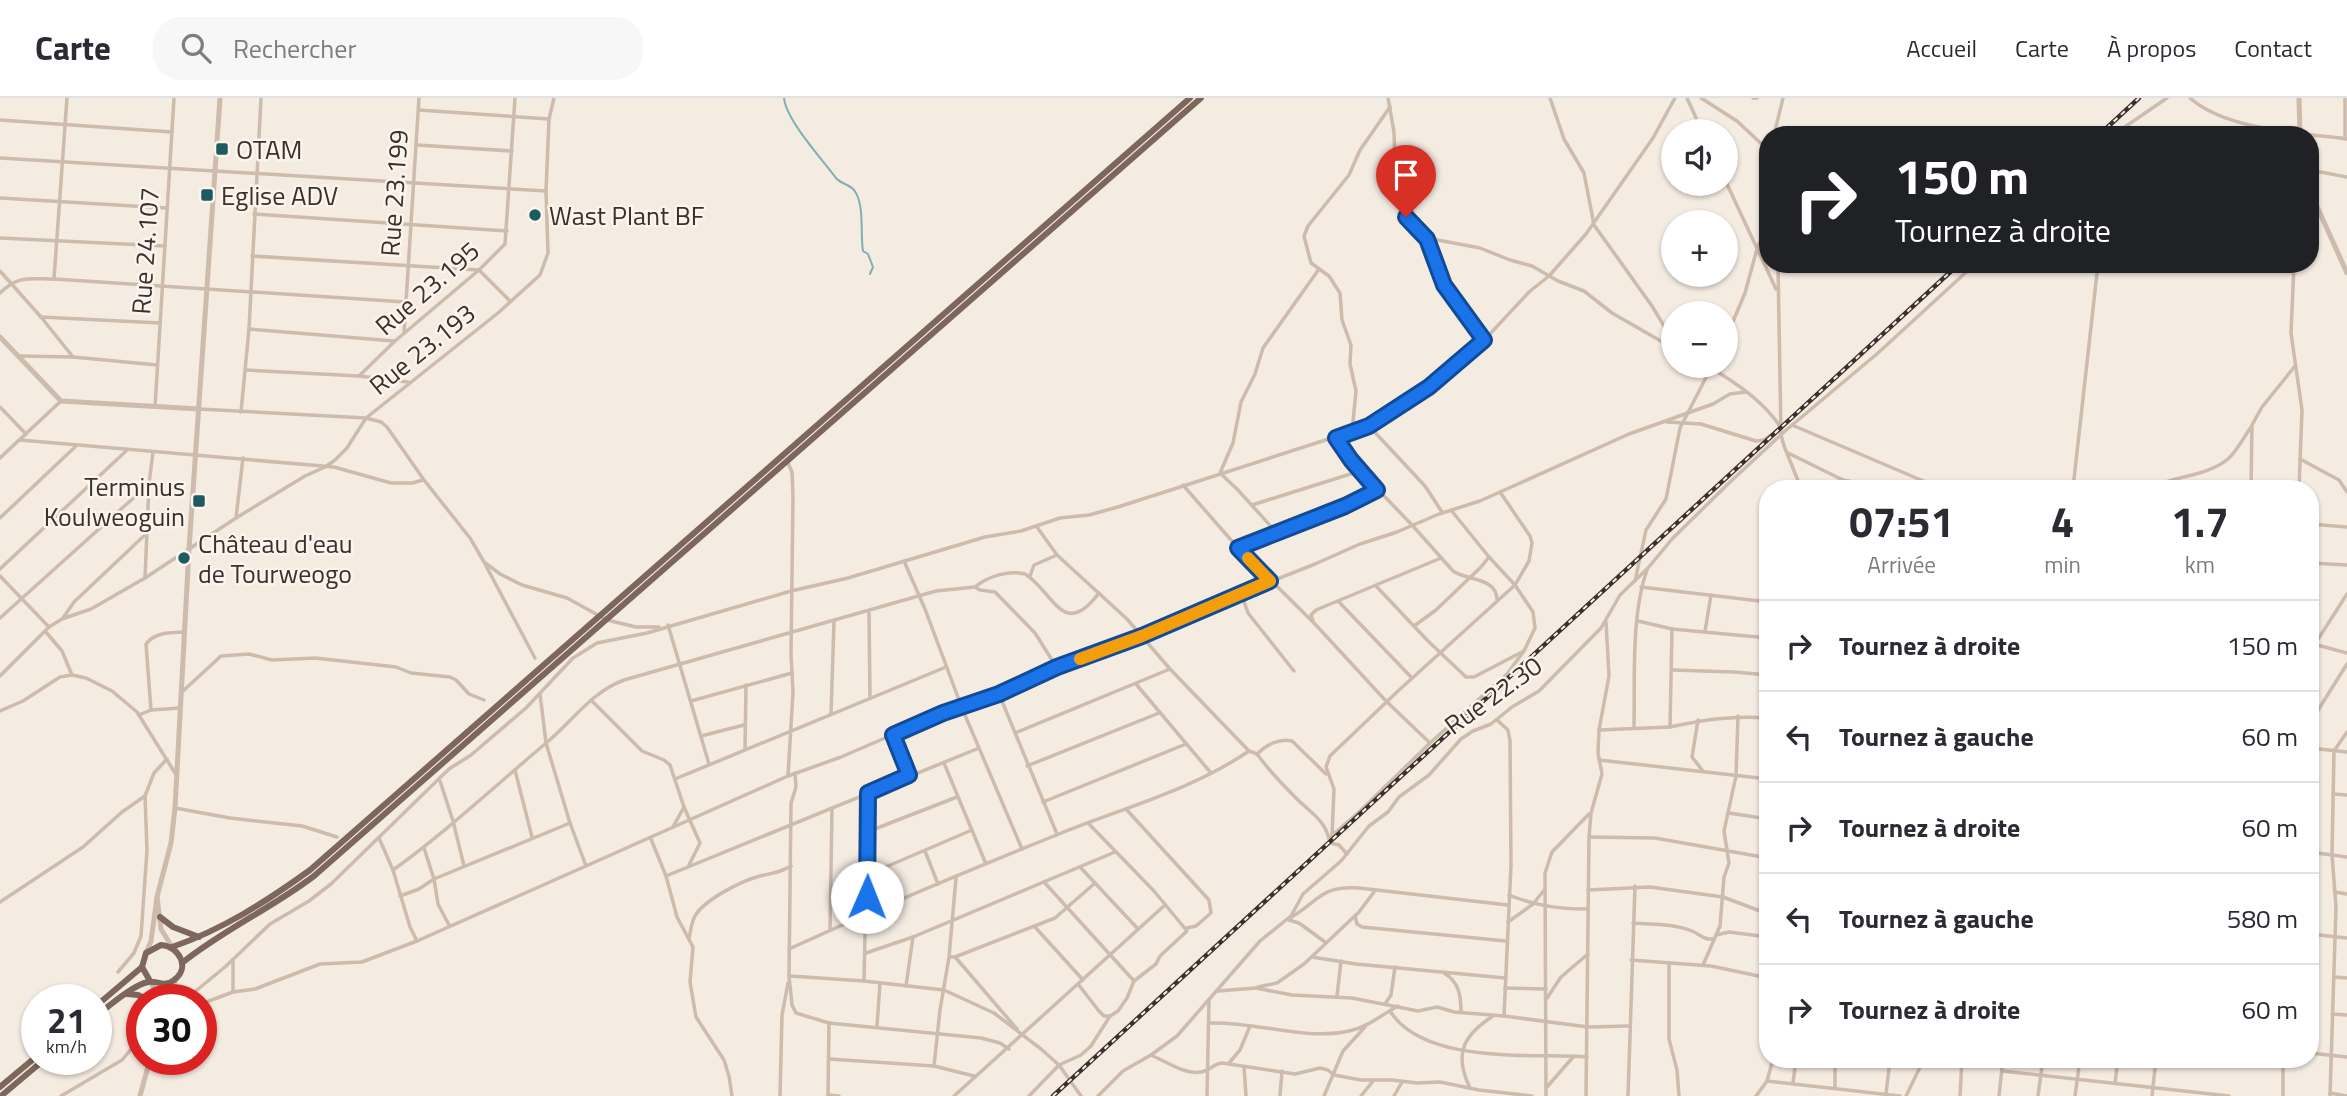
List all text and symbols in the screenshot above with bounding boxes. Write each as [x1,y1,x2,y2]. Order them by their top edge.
search box [153,17,643,80]
text: Carte [35,23,111,73]
icon: search [177,29,215,67]
text: Rechercher [233,29,356,68]
text: Accueil [1906,30,1977,66]
text: Carte [2015,30,2069,66]
text: À propos [2107,30,2196,66]
text: Contact [2234,30,2312,66]
map controls [1661,119,1738,378]
button: sound [1661,119,1738,196]
street label: Rue 23.199 [370,128,418,258]
place label: OTAM [236,130,302,169]
text: 150 m [1895,138,2029,213]
marker: OTAM [214,141,230,157]
pin [1376,145,1436,217]
icon: right [1780,154,1871,245]
icon: arrive [1387,156,1425,194]
place label: Eglise ADV [221,176,338,215]
street label: Rue 24.107 [121,186,169,316]
marker: Eglise ADV [199,187,215,203]
place label: Wast Plant BF [549,196,704,235]
text: Tournez à droite [1895,206,2111,254]
marker: Wast Plant BF [527,207,543,223]
button: + [1661,210,1738,287]
street label: Rue 23.195 [366,232,488,344]
street label: Rue 23.193 [360,294,484,404]
button: − [1661,301,1738,378]
place label: Terminus Koulweoguin [44,467,185,536]
text: 07:51 [1849,489,1954,553]
text: 4 [2051,489,2074,553]
text: 1.7 [2171,489,2229,553]
marker: Terminus Koulweoguin [191,493,207,509]
place label: Château d'eau de Tourweogo [198,524,353,593]
text: Arrivée [1867,547,1936,582]
text: min [2044,547,2081,582]
text: km [2185,547,2215,582]
marker: Château d'eau de Tourweogo [176,550,192,566]
text: Tournez à droite [1839,626,2020,665]
text: 150 m [2227,626,2298,665]
icon: right [1780,627,1818,665]
street label: Rue 22.30 [1436,646,1550,744]
text: Tournez à gauche [1839,717,2034,756]
text: 60 m [2241,717,2298,756]
icon: left [1780,718,1818,756]
text: Tournez à droite [1839,808,2020,847]
text: 60 m [2241,808,2298,847]
icon: right [1780,809,1818,847]
position arrow [830,860,904,934]
text: Tournez à gauche [1839,899,2034,938]
text: 580 m [2227,899,2298,938]
icon: left [1780,900,1818,938]
speed limit sign: 30 [126,984,217,1075]
text: Tournez à droite [1839,990,2020,1029]
text: 60 m [2241,990,2298,1029]
icon: right [1780,991,1818,1029]
text: 21 [47,993,86,1047]
text: km/h [46,1033,87,1060]

